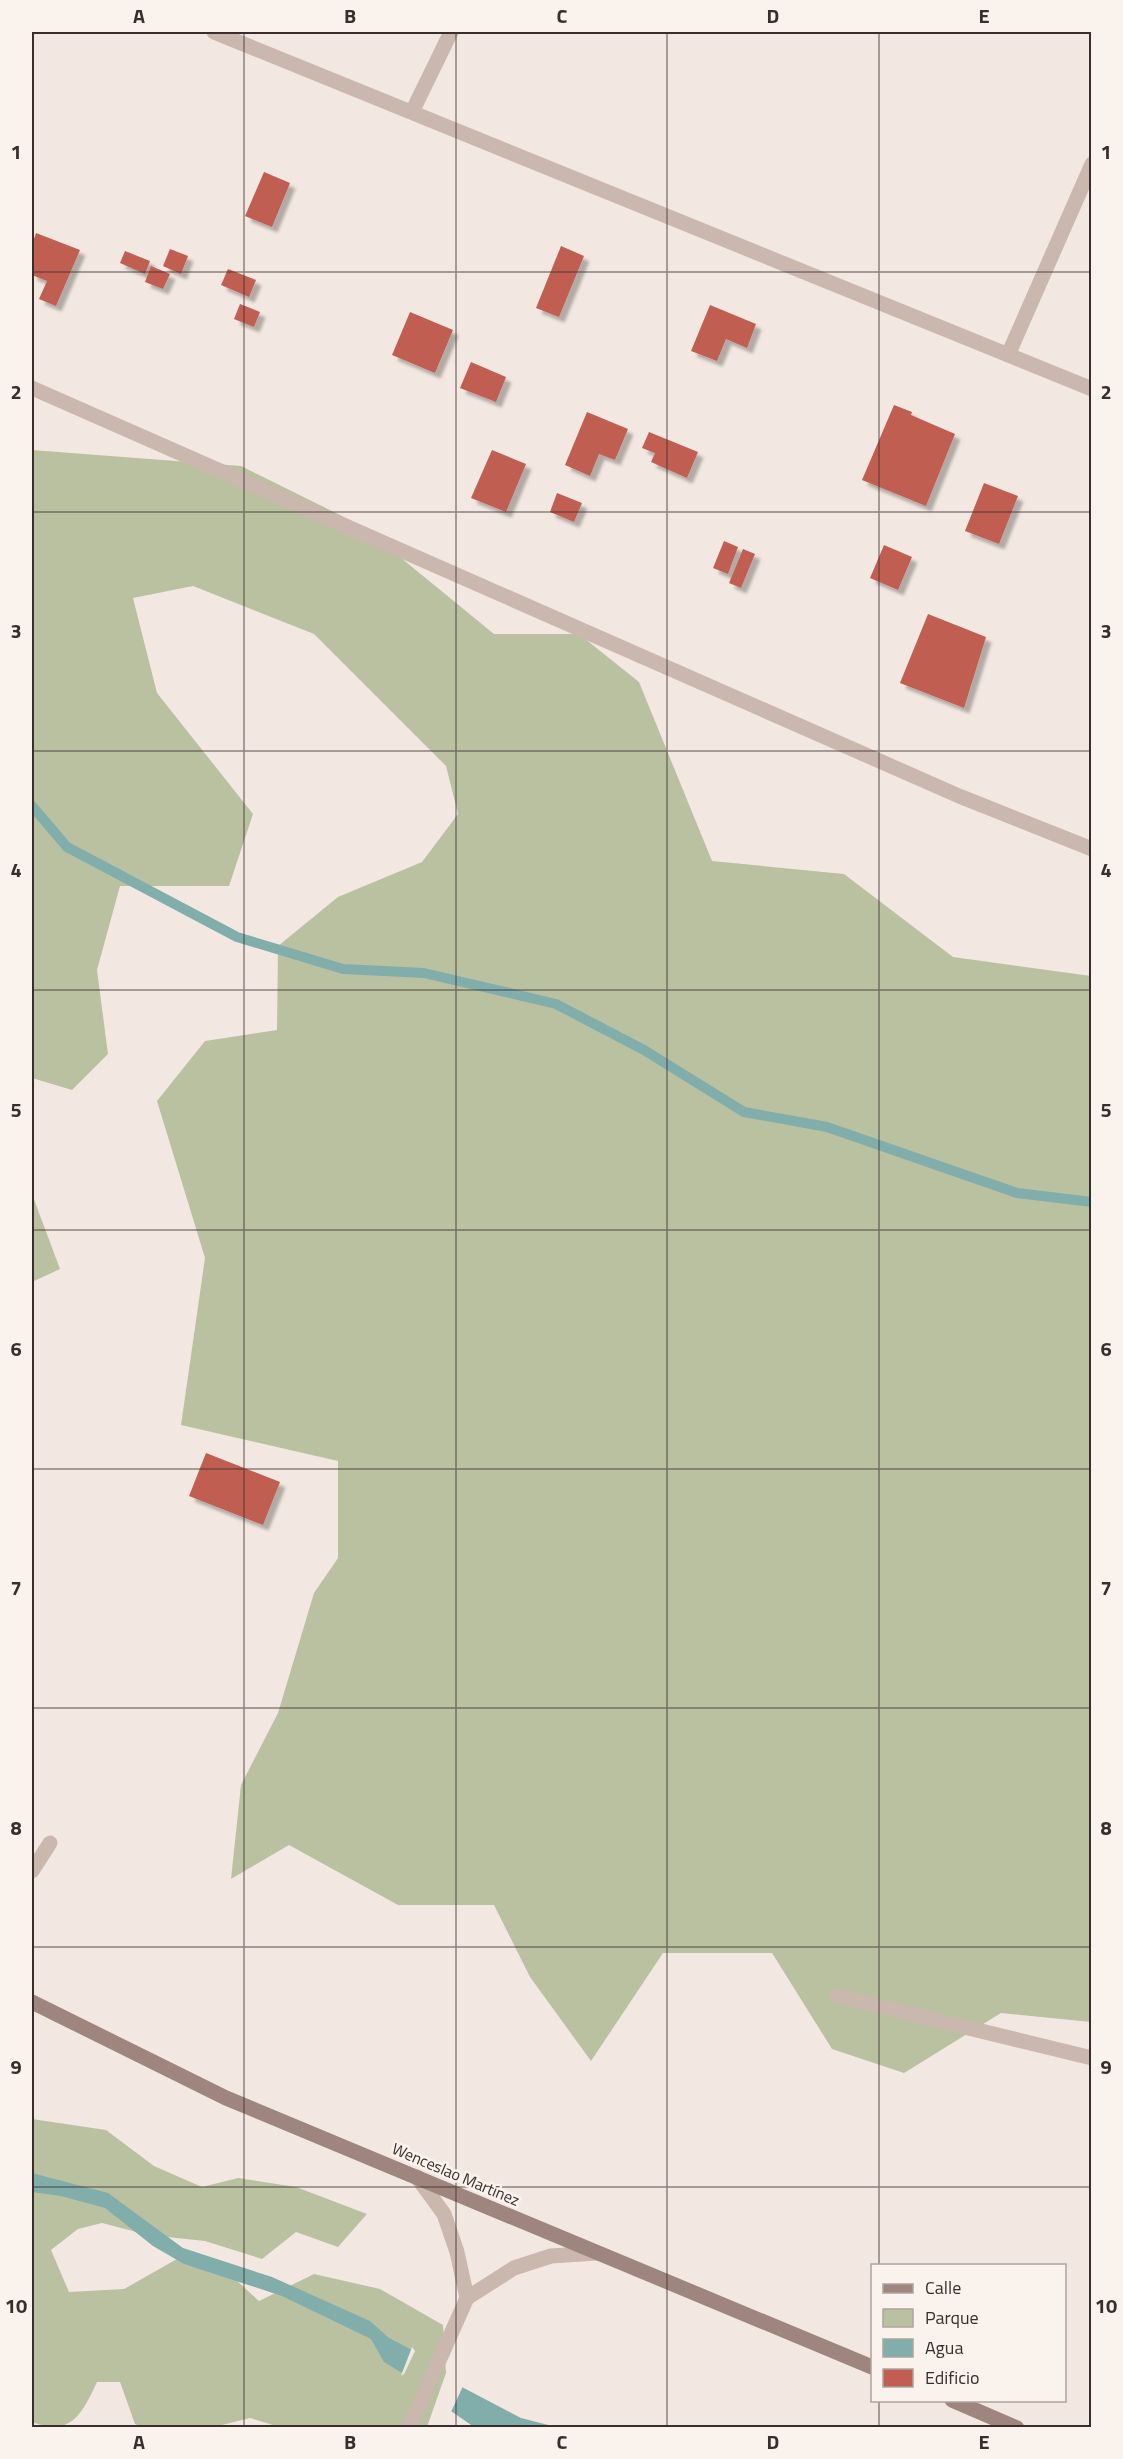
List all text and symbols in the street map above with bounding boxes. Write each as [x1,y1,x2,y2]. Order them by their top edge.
text: A [133,0,145,31]
text: B [344,0,356,31]
text: C [557,0,568,31]
text: D [767,0,779,31]
text: E [978,0,990,31]
text: 1 [10,136,22,167]
text: 1 [1100,136,1112,167]
text: 2 [10,376,22,407]
text: 2 [1100,376,1112,407]
text: 3 [10,615,22,646]
text: 3 [1100,615,1112,646]
text: 4 [10,854,22,885]
text: 4 [1100,854,1112,885]
text: 5 [10,1094,22,1125]
text: 5 [1100,1094,1112,1125]
text: 6 [10,1333,22,1364]
text: 6 [1100,1333,1112,1364]
text: 7 [10,1572,22,1603]
text: 7 [1100,1572,1112,1603]
text: 8 [10,1812,22,1843]
text: 8 [1100,1812,1112,1843]
text: 9 [10,2051,22,2082]
text: 9 [1100,2051,1112,2082]
street label: Wenceslao Martínez [388,2136,524,2212]
legend [871,2264,1066,2402]
text: Calle [925,2274,961,2301]
text: 10 [5,2290,27,2321]
text: 10 [1095,2290,1117,2321]
text: Parque [925,2304,979,2331]
text: Agua [925,2334,963,2361]
text: Edificio [925,2364,979,2391]
text: A [133,2426,145,2457]
text: B [344,2426,356,2457]
text: C [557,2426,568,2457]
text: D [767,2426,779,2457]
text: E [978,2426,990,2457]

